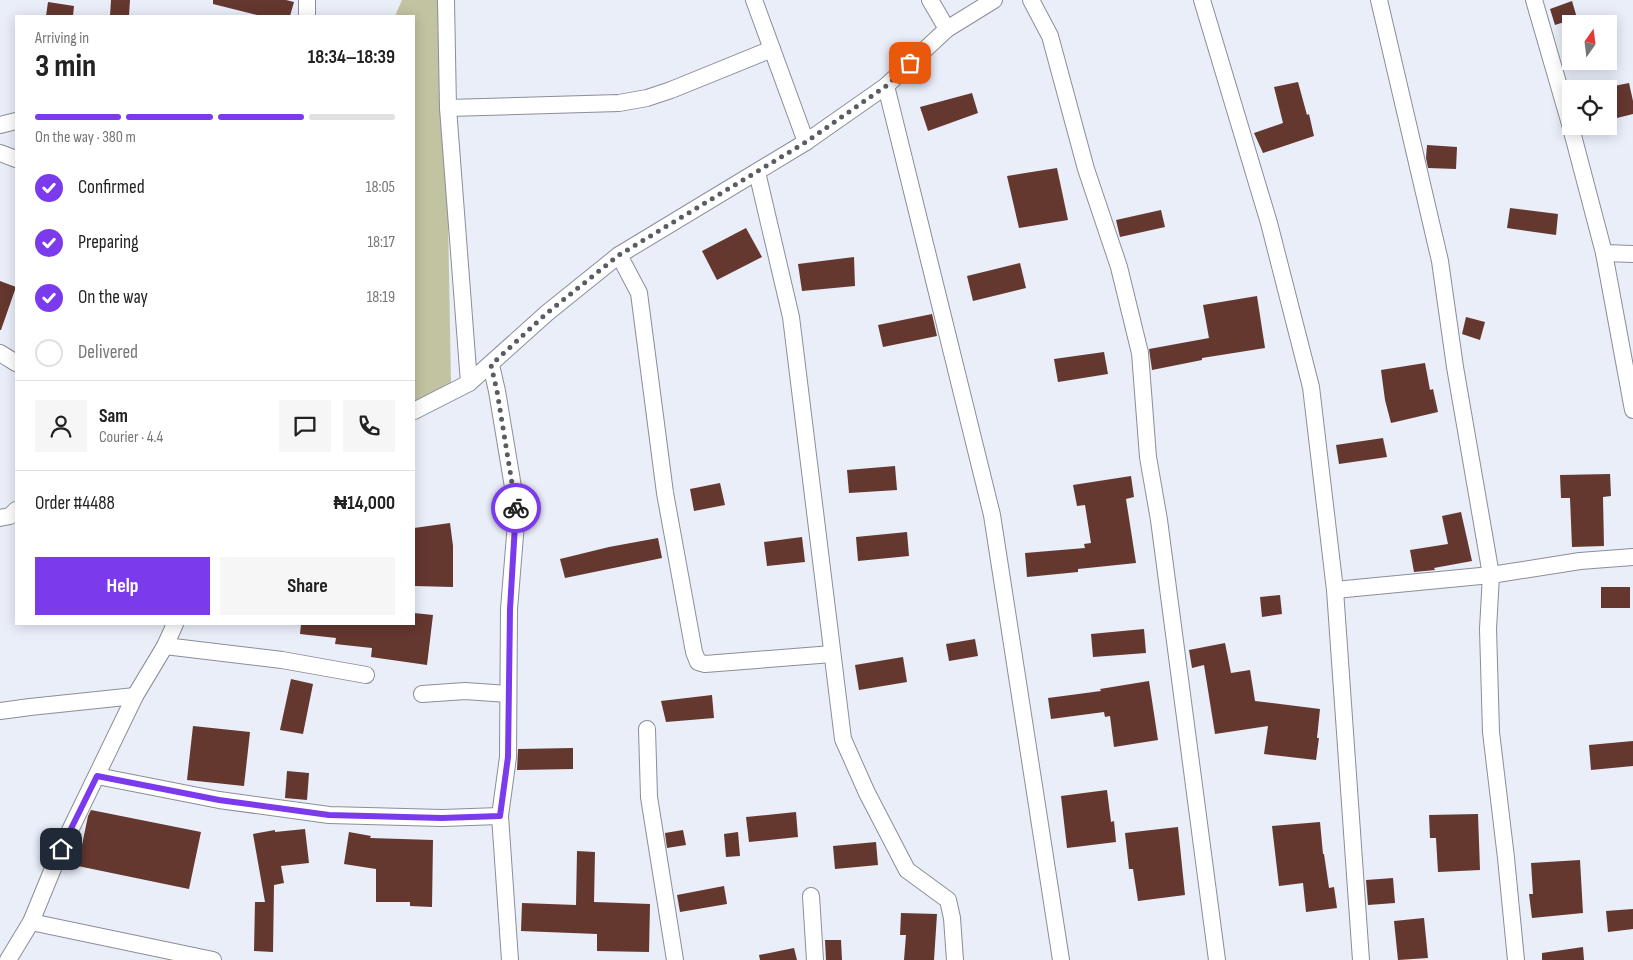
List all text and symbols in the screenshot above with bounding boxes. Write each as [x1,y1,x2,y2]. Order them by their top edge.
north arrow [1562,15,1618,70]
map controls [1562,15,1617,135]
text: Arriving in [35,29,89,48]
pin [889,42,931,84]
text: 18:34–18:39 [308,46,395,69]
text: 3 min [35,47,96,86]
icon: bag [896,49,924,77]
button: locate [1562,80,1617,135]
text: On the way · 380 m [35,128,136,147]
icon: check [35,174,63,202]
text: Confirmed [78,176,145,199]
text: 18:05 [366,178,395,197]
icon: check [35,229,63,257]
text: Preparing [78,231,139,254]
text: 18:17 [367,233,395,252]
icon: check [35,284,63,312]
text: On the way [78,286,148,309]
text: 18:19 [367,288,395,307]
text: Delivered [78,341,138,364]
button: person [35,400,87,452]
button: chat [279,400,331,452]
button: phone [343,400,395,452]
text: Sam [99,405,128,428]
text: Courier · 4.4 [99,428,163,447]
courier [491,483,541,533]
text: Order #4488 [35,492,115,515]
text: ₦14,000 [333,492,395,515]
icon: bike [502,494,530,522]
button: Help [35,557,210,615]
button: Share [220,557,395,615]
pin [40,828,82,870]
icon: home [47,835,75,863]

